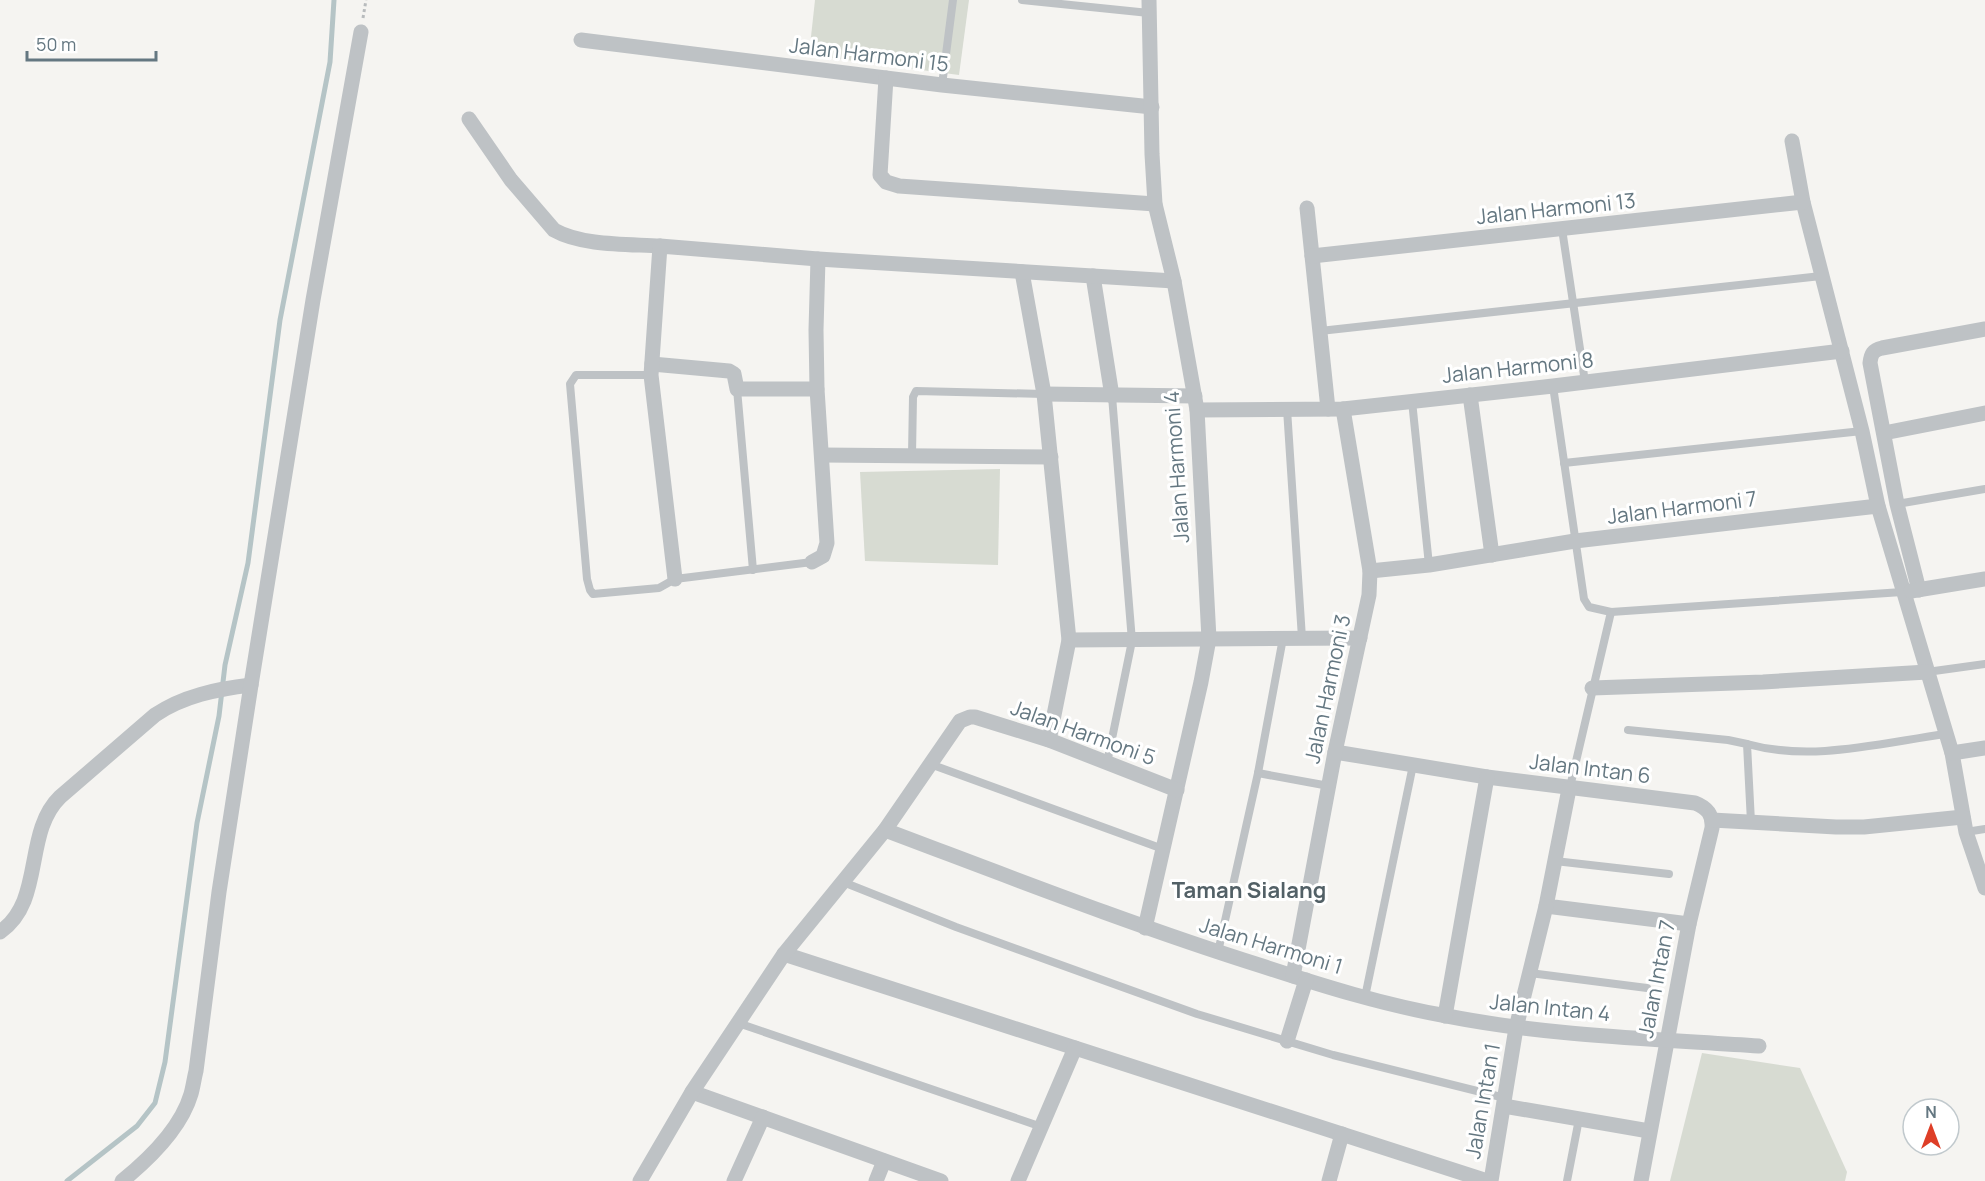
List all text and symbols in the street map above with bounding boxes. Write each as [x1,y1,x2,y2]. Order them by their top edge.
scale bar [27,24,156,62]
street label: Jalan Harmoni 15 [788,30,950,78]
text: 50 m [36,32,76,56]
street label: Jalan Harmoni 13 [1475,186,1637,230]
street label: Jalan Harmoni 8 [1441,345,1595,389]
street label: Jalan Harmoni 4 [1157,390,1195,544]
street label: Jalan Harmoni 7 [1605,484,1758,530]
street label: Jalan Harmoni 3 [1298,612,1356,766]
street label: Jalan Harmoni 5 [1007,693,1160,771]
street label: Jalan Intan 6 [1528,747,1652,789]
district label: Taman Sialang [1172,875,1326,905]
street label: Jalan Harmoni 1 [1196,910,1346,980]
street label: Jalan Intan 7 [1631,918,1681,1040]
street label: Jalan Intan 4 [1488,987,1612,1027]
street label: Jalan Intan 1 [1458,1041,1506,1161]
north arrow [1901,1097,1961,1157]
text: N [1925,1101,1937,1123]

